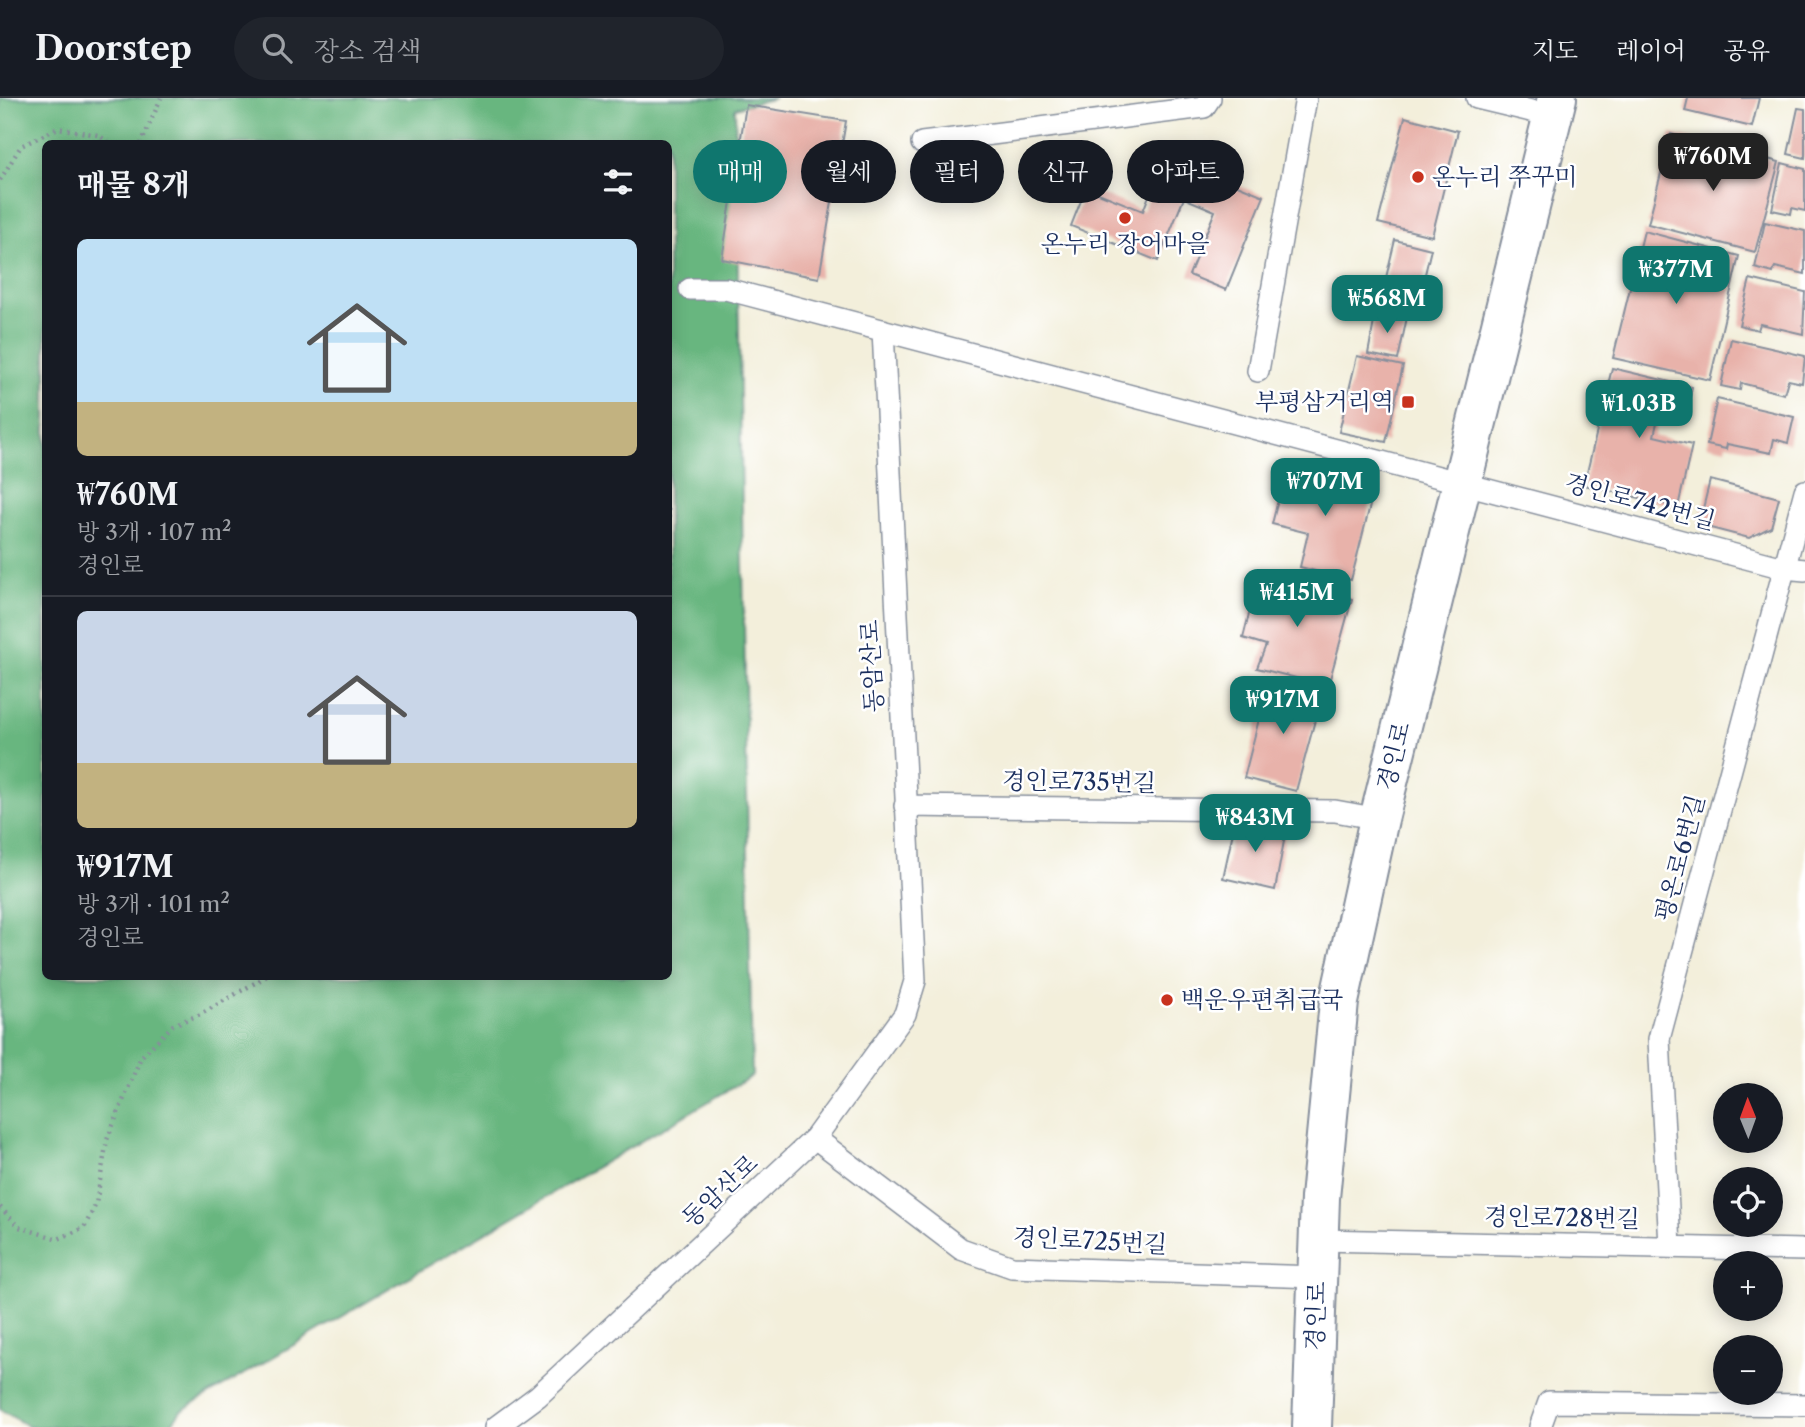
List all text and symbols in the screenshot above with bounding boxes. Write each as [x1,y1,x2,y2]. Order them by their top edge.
search box [234,17,724,80]
text: Doorstep [35,28,192,69]
icon: search [258,29,296,67]
text: 장소 검색 [314,35,421,67]
text: 지도 [1532,36,1578,65]
text: 레이어 [1616,36,1686,65]
text: 공유 [1724,36,1770,65]
pin: ₩760M [1664,134,1762,193]
chip: 매매 [693,140,787,203]
chip: 월세 [801,140,896,203]
chip: 필터 [910,140,1004,203]
chip: 신규 [1018,140,1113,203]
chip: 아파트 [1127,140,1244,203]
text: ₩760M [1674,142,1752,170]
place label: 온누리 쭈꾸미 [1432,162,1578,191]
icon: filters [599,163,637,201]
text: 매물 8개 [77,166,190,203]
marker: 온누리 쭈꾸미 [1410,169,1426,185]
marker: 온누리 장어마을 [1117,210,1133,226]
place label: 온누리 장어마을 [1041,229,1209,258]
pin: ₩377M [1627,246,1725,306]
text: ₩377M [1639,255,1713,283]
pin: ₩568M [1338,275,1436,335]
text: ₩568M [1348,284,1426,312]
icon: home [294,285,420,411]
pin: ₩1.03B [1582,380,1696,440]
place label: 부평삼거리역 [1255,387,1394,416]
text: ₩1.03B [1602,389,1676,417]
marker: 부평삼거리역 [1400,394,1416,410]
pin: ₩707M [1276,458,1374,518]
text: ₩707M [1287,467,1363,495]
street label: 경인로742번길 [1562,467,1719,536]
text: ₩760M [77,476,178,513]
text: 방 3개 · 107 m² [77,518,231,546]
text: 경인로 [77,551,144,579]
pin: ₩415M [1248,570,1346,629]
text: ₩415M [1260,578,1334,606]
street label: 동암산로 [855,619,888,713]
icon: home [294,657,420,783]
pin: ₩917M [1234,676,1332,736]
text: ₩917M [1246,685,1320,713]
street label: 경인로 [1371,719,1416,793]
street label: 경인로735번길 [1002,766,1156,797]
street label: 평온로6번길 [1649,791,1710,924]
pin: ₩843M [1206,794,1304,854]
text: ₩843M [1216,803,1294,831]
text: ₩917M [77,848,174,885]
text: 방 3개 · 101 m² [77,890,230,918]
text: 경인로 [77,923,144,951]
place label: 백운우편취급국 [1181,985,1343,1014]
marker: 백운우편취급국 [1159,992,1175,1008]
north arrow [1713,1083,1783,1153]
map controls [1713,1083,1783,1405]
street label: 동암산로 [676,1148,763,1233]
button: locate [1713,1167,1783,1237]
street label: 경인로728번길 [1484,1202,1640,1233]
street label: 경인로725번길 [1012,1222,1168,1259]
button: + [1713,1251,1783,1321]
street label: 경인로 [1300,1281,1331,1351]
button: − [1713,1335,1783,1405]

